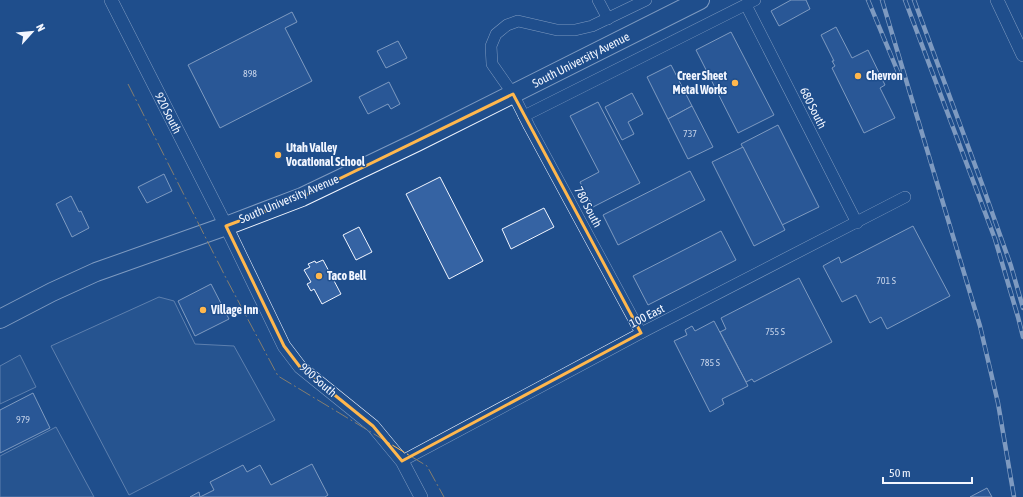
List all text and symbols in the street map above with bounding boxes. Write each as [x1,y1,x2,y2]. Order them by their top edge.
north arrow [12,12,52,52]
text: N [34,22,48,33]
street label: South University Avenue [530,29,632,91]
house number: 898 [243,68,257,79]
place label: Creer Sheet Metal Works [673,69,728,97]
place label: Chevron [866,69,903,83]
marker: Chevron [853,71,863,81]
marker: Creer Sheet Metal Works [730,78,740,88]
street label: 680 South [797,85,829,131]
street label: 920 South [152,90,184,136]
house number: 737 [683,128,697,139]
place label: Utah Valley Vocational School [285,141,366,169]
marker: Utah Valley Vocational School [273,150,283,160]
street label: South University Avenue [237,172,341,226]
street label: 780 South [571,184,605,230]
place label: Taco Bell [327,269,367,283]
marker: Taco Bell [314,271,324,281]
house number: 701 S [876,275,896,286]
street label: 100 East [627,301,667,331]
place label: Village Inn [210,303,258,317]
marker: Village Inn [198,305,208,315]
house number: 755 S [765,326,785,337]
house number: 785 S [700,357,720,368]
street label: 900 South [297,360,339,400]
house number: 979 [16,414,30,425]
scale bar [883,459,972,485]
text: 50 m [889,466,911,480]

